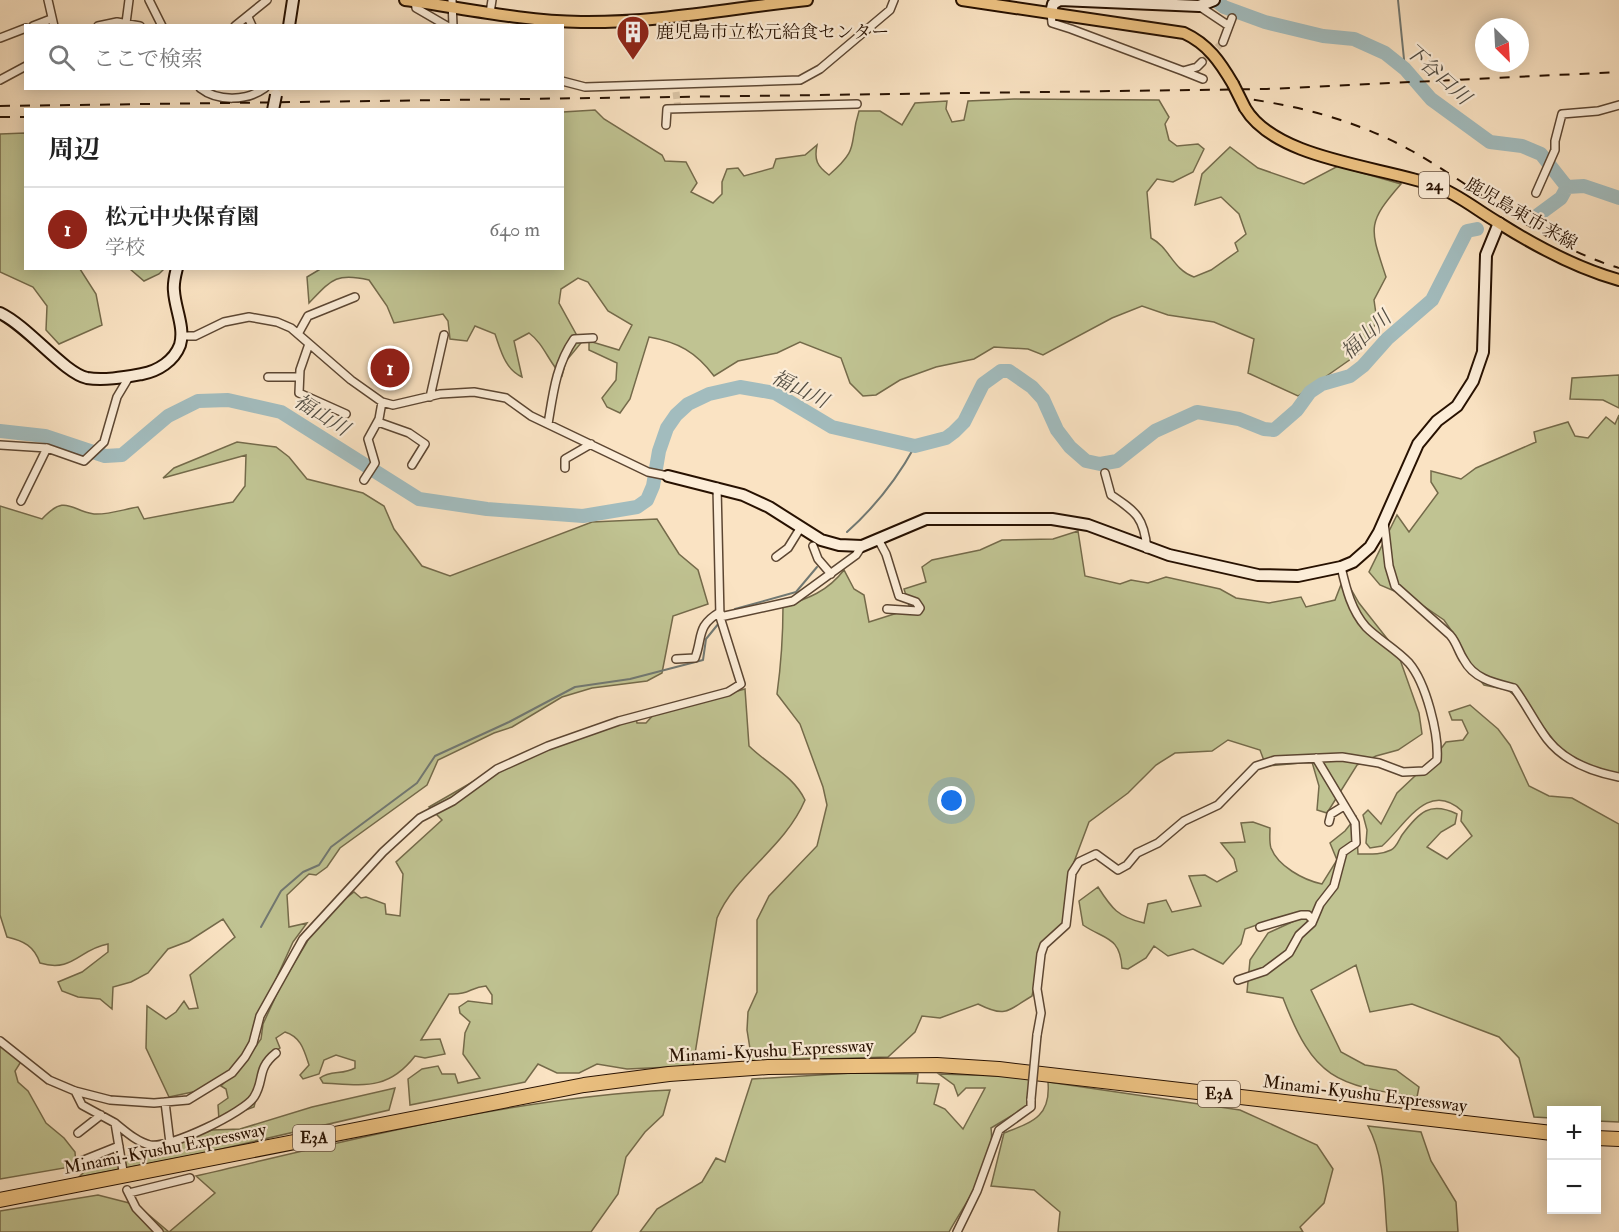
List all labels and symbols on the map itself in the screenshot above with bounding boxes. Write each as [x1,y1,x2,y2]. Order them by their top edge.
building icon: 鹿児島市立松元給食センター [615,14,651,61]
north arrow [1475,18,1529,72]
place label: 鹿児島市立松元給食センター [656,21,889,44]
water label: 下谷口川 [1400,38,1478,111]
road number: 24 [1419,172,1449,198]
street label: 鹿児島東市来線 [1461,173,1581,255]
water label: 福山川 [1336,304,1398,365]
pin: 1 [370,346,410,391]
water label: 福山川 [768,364,834,415]
water label: 福山川 [290,389,356,443]
your location [937,786,966,815]
street label: Minami-Kyushu Expressway [668,1034,875,1068]
street label: Minami-Kyushu Expressway [1262,1070,1470,1118]
road number: E3A [1198,1081,1240,1107]
street label: Minami-Kyushu Expressway [62,1118,269,1180]
road number: E3A [293,1125,335,1151]

